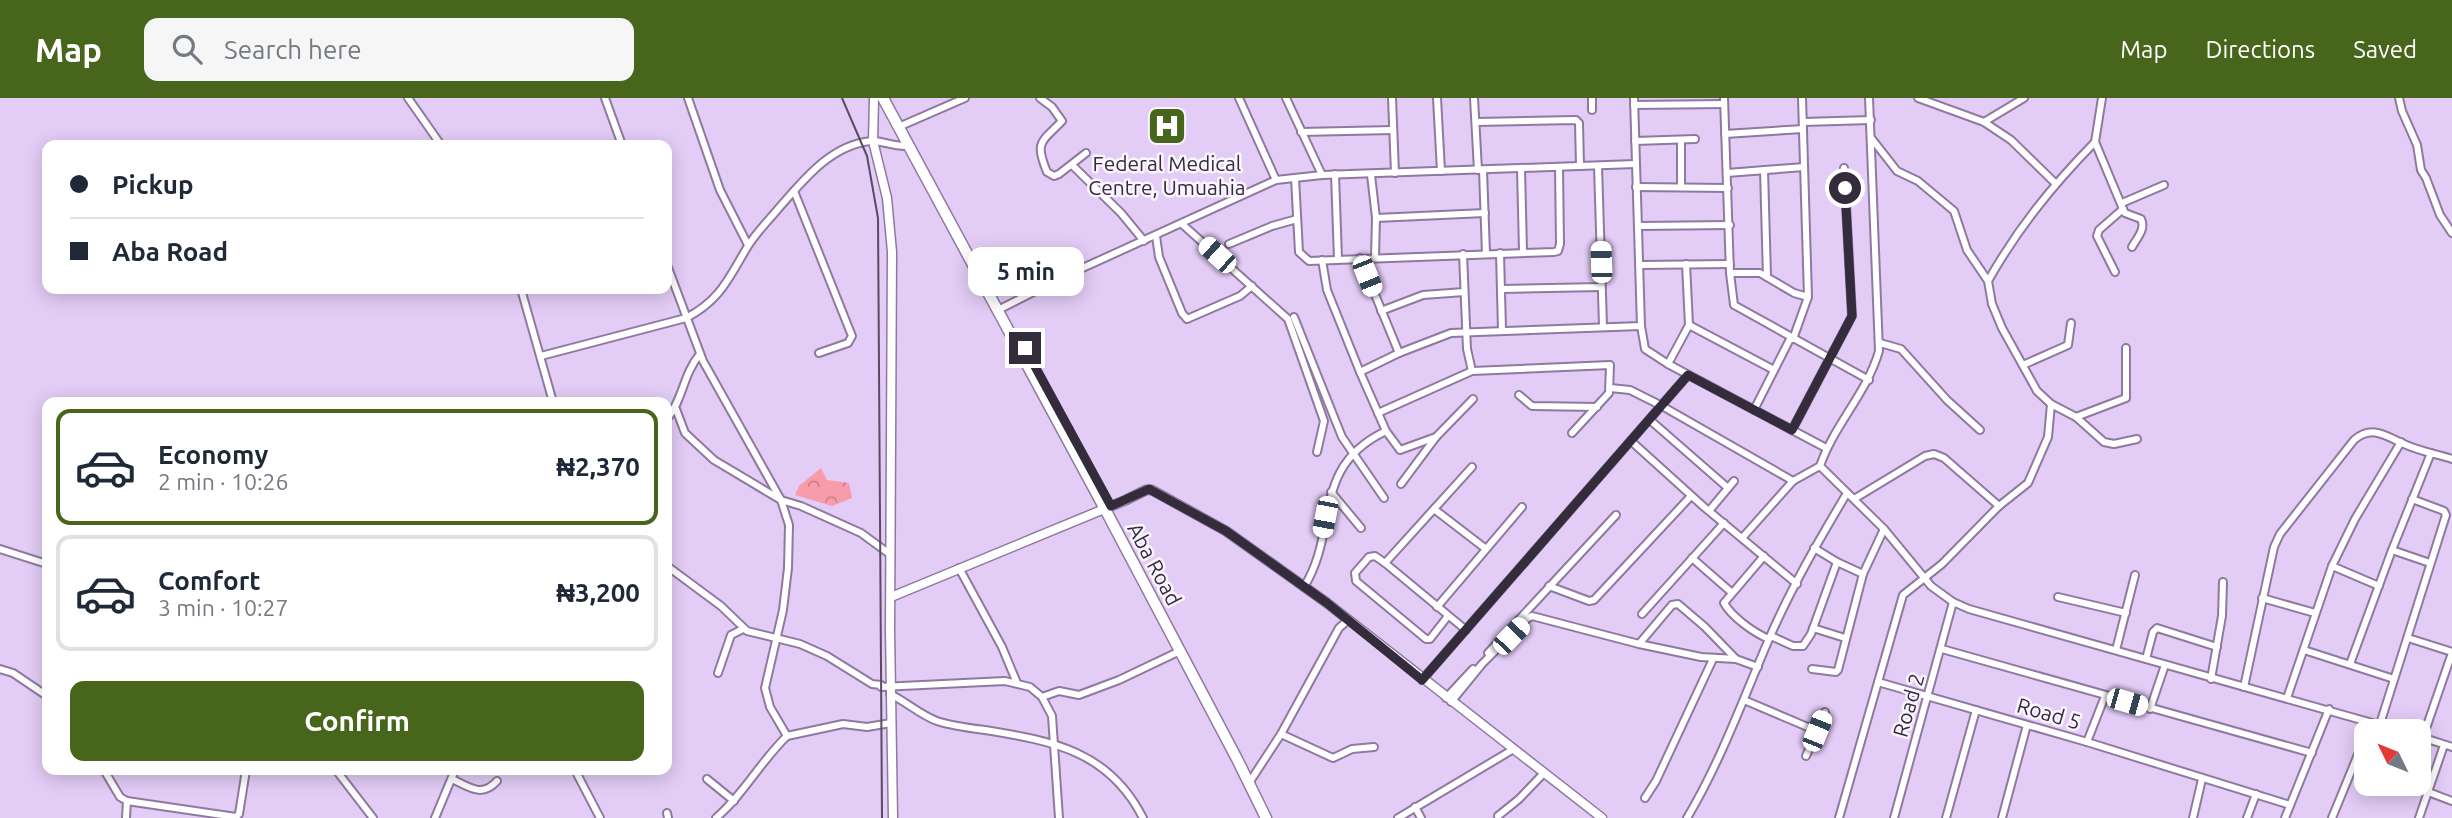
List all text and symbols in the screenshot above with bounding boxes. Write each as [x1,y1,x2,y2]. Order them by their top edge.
search box [144,18,634,81]
icon: search [168,30,206,68]
text: Map [35,31,102,68]
text: Search here [224,35,362,64]
text: Map [2120,36,2167,63]
text: Directions [2205,36,2315,63]
text: Saved [2353,36,2417,63]
hospital icon: Federal Medical Centre, Umuahia [1146,105,1188,147]
place label: Federal Medical Centre, Umuahia [1088,151,1246,199]
text: Pickup [112,170,194,199]
route start [1829,172,1861,204]
car [1195,233,1240,277]
text: Aba Road [112,237,228,266]
car [1590,241,1613,283]
callout: 5 min [967,246,1083,296]
car [1350,253,1385,299]
text: 5 min [997,259,1055,284]
route end [1009,332,1041,364]
icon: car [74,436,137,499]
text: Economy [158,440,268,469]
text: ₦2,370 [556,452,640,481]
text: 2 min · 10:26 [158,469,289,494]
car [1311,494,1340,540]
street label: Aba Road [1123,519,1187,609]
icon: car [74,562,137,625]
text: Comfort [158,566,261,595]
text: ₦3,200 [556,578,640,607]
text: 3 min · 10:27 [158,595,289,620]
car [1489,614,1534,658]
street label: Road 2 [1887,670,1929,740]
button: Confirm [70,681,644,761]
car [2104,686,2151,718]
street label: Road 5 [2014,692,2084,734]
car [1800,708,1835,754]
north arrow [2354,719,2431,796]
map controls [2354,719,2431,796]

